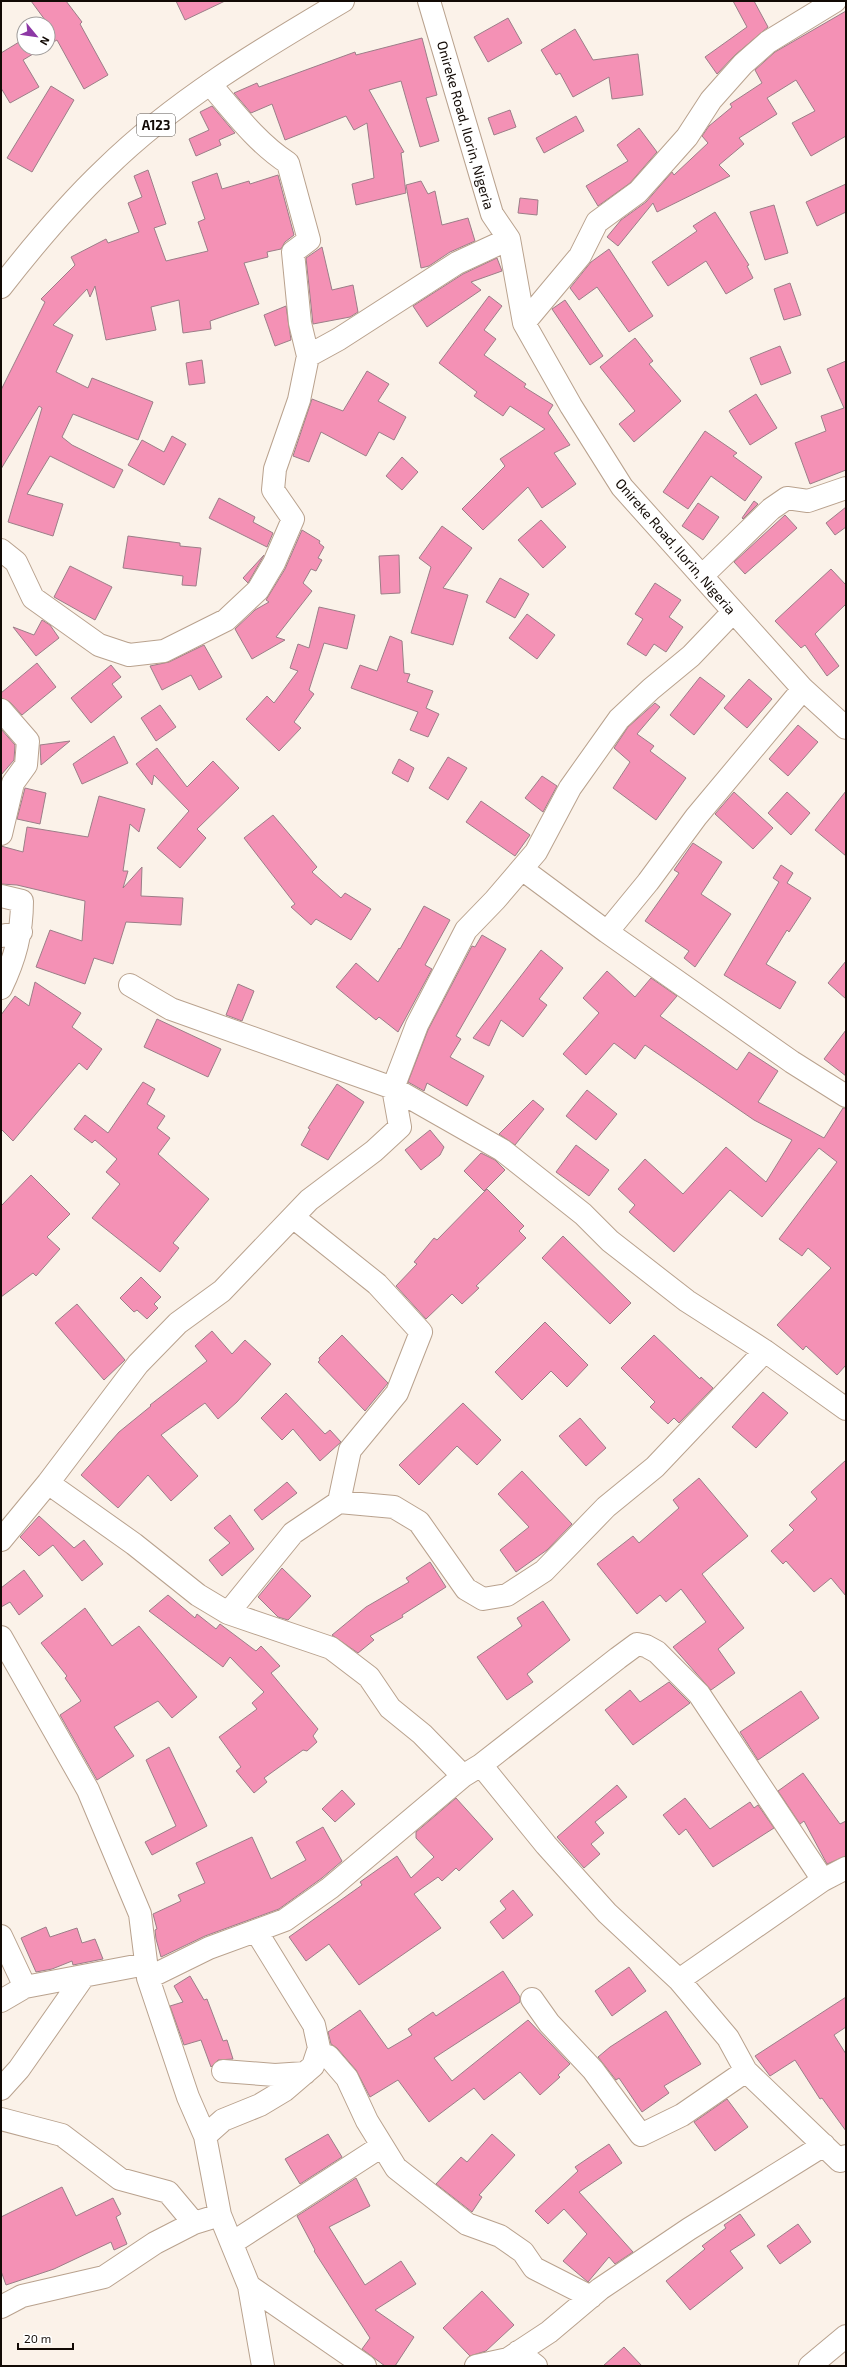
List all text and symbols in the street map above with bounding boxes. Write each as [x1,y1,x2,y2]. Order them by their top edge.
north arrow [16,16,56,56]
text: N [38,34,53,48]
street label: Onireke Road, Ilorin, Nigeria [434,39,498,211]
road number: A123 [137,114,175,136]
street label: Onireke Road, Ilorin, Nigeria [612,474,740,618]
scale bar [18,2325,73,2351]
text: 20 m [24,2331,51,2345]

